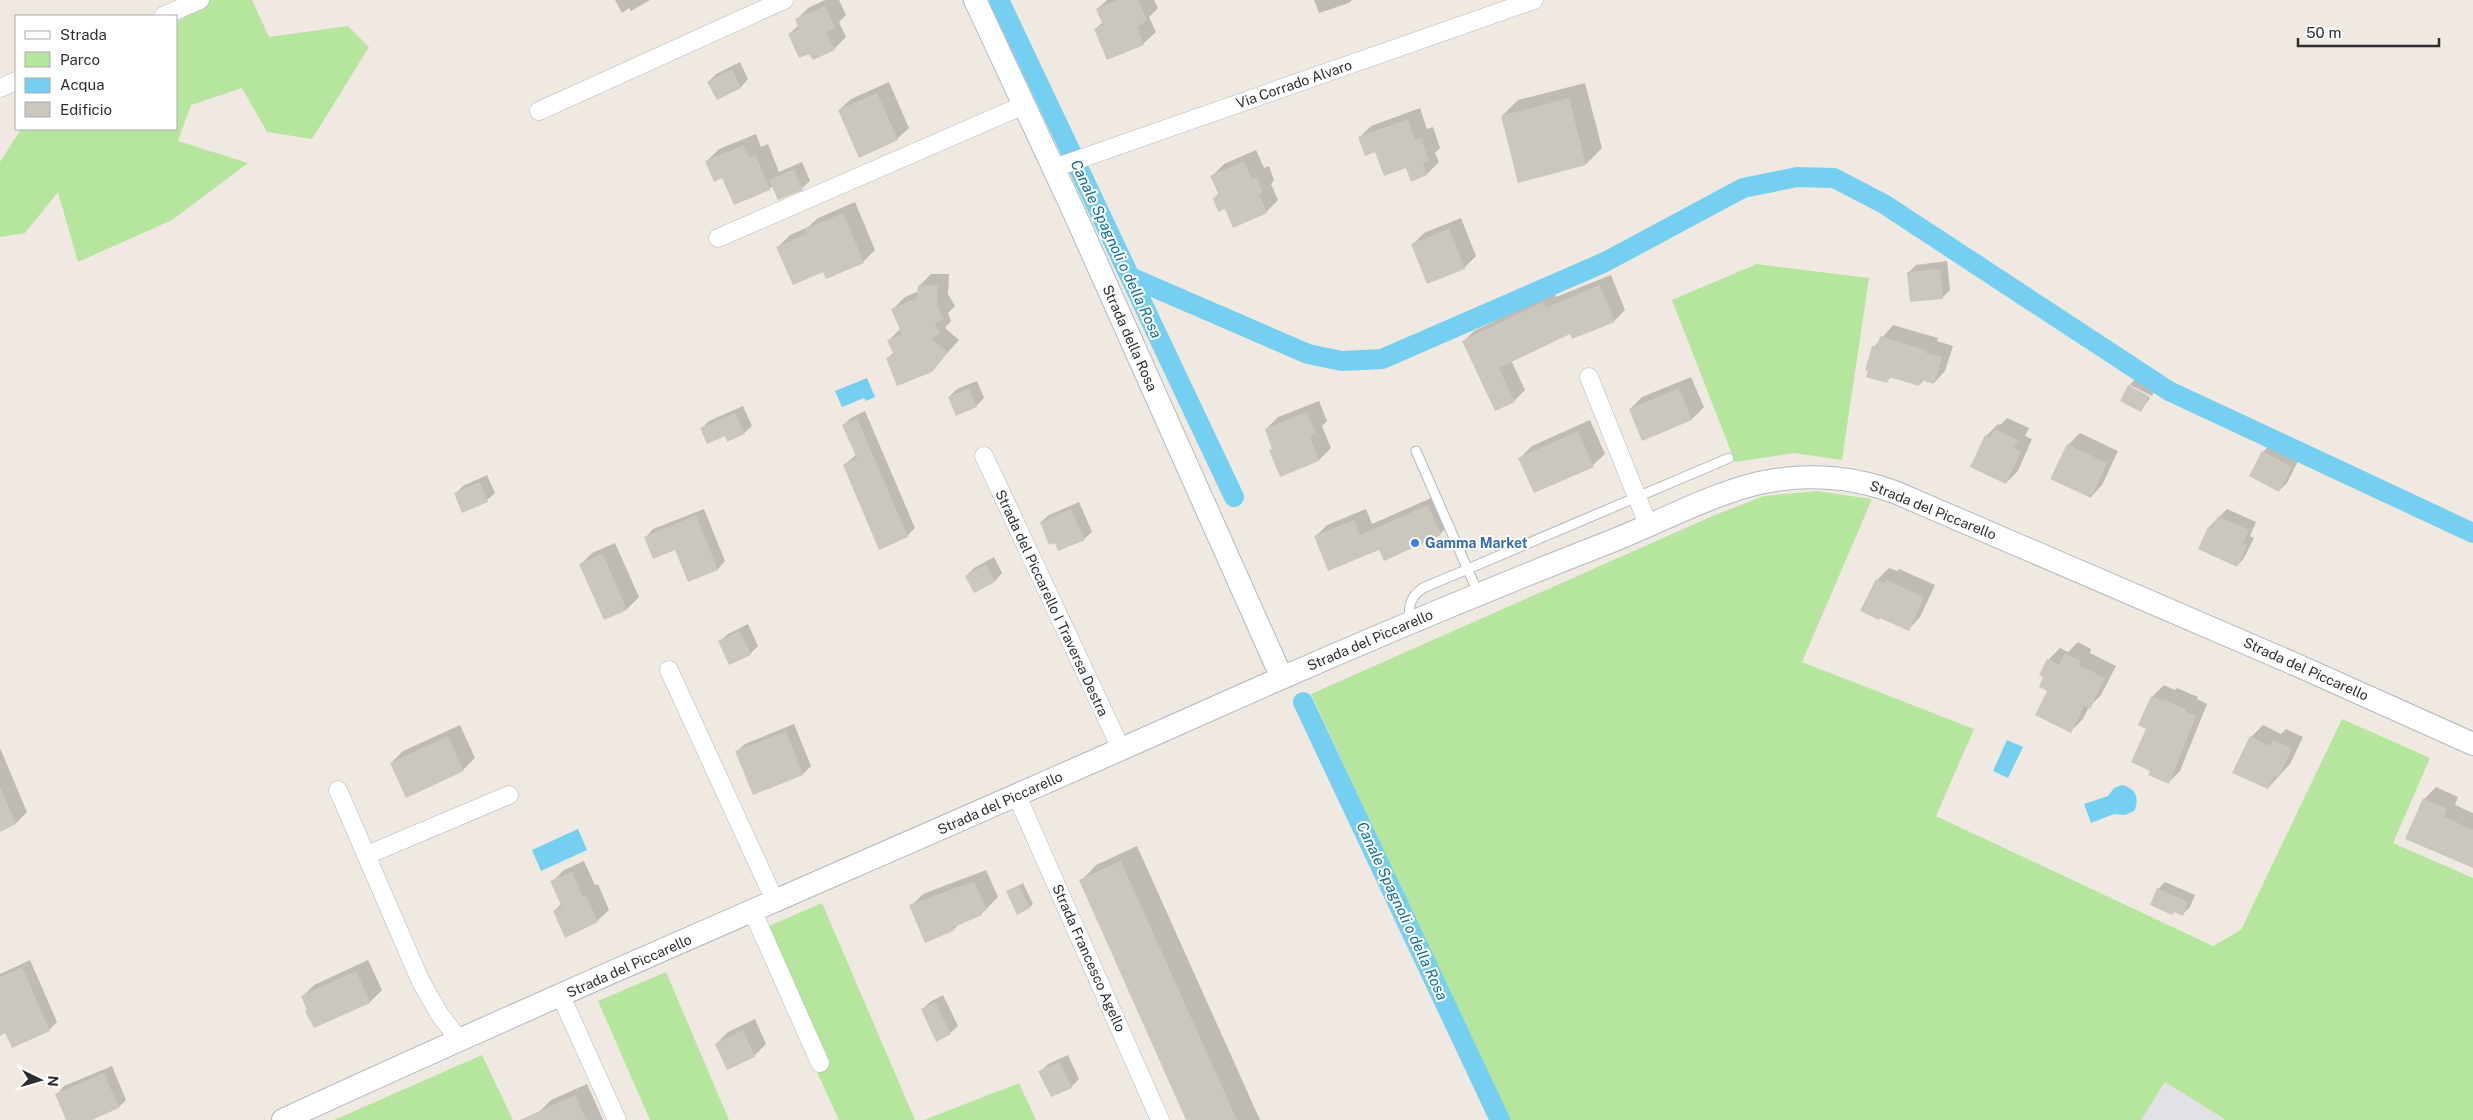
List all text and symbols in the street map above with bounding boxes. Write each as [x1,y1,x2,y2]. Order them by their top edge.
legend [15,15,178,130]
scale bar [2298,15,2439,47]
text: 50 m [2306,24,2341,41]
text: Strada [60,26,107,43]
text: Parco [60,51,100,68]
street label: Via Corrado Alvaro [1234,57,1354,111]
text: Acqua [60,76,105,93]
text: Edificio [60,101,112,118]
water label: Canale Spagnoli o della Rosa [1068,157,1165,341]
street label: Strada della Rosa [1099,282,1161,394]
street label: Strada del Piccarello [1867,477,1999,543]
street label: Strada del Piccarello I Traversa Destra [992,487,1112,719]
place label: Gamma Market [1425,535,1528,551]
marker: Gamma Market [1409,537,1421,549]
street label: Strada del Piccarello [1305,606,1435,674]
street label: Strada del Piccarello [2241,634,2371,704]
street label: Strada del Piccarello [935,768,1065,838]
water label: Canale Spagnoli o della Rosa [1354,819,1451,1003]
street label: Strada Francesco Agello [1049,882,1129,1034]
street label: Strada del Piccarello [564,931,694,1001]
north arrow [15,1055,65,1105]
text: N [45,1075,61,1087]

